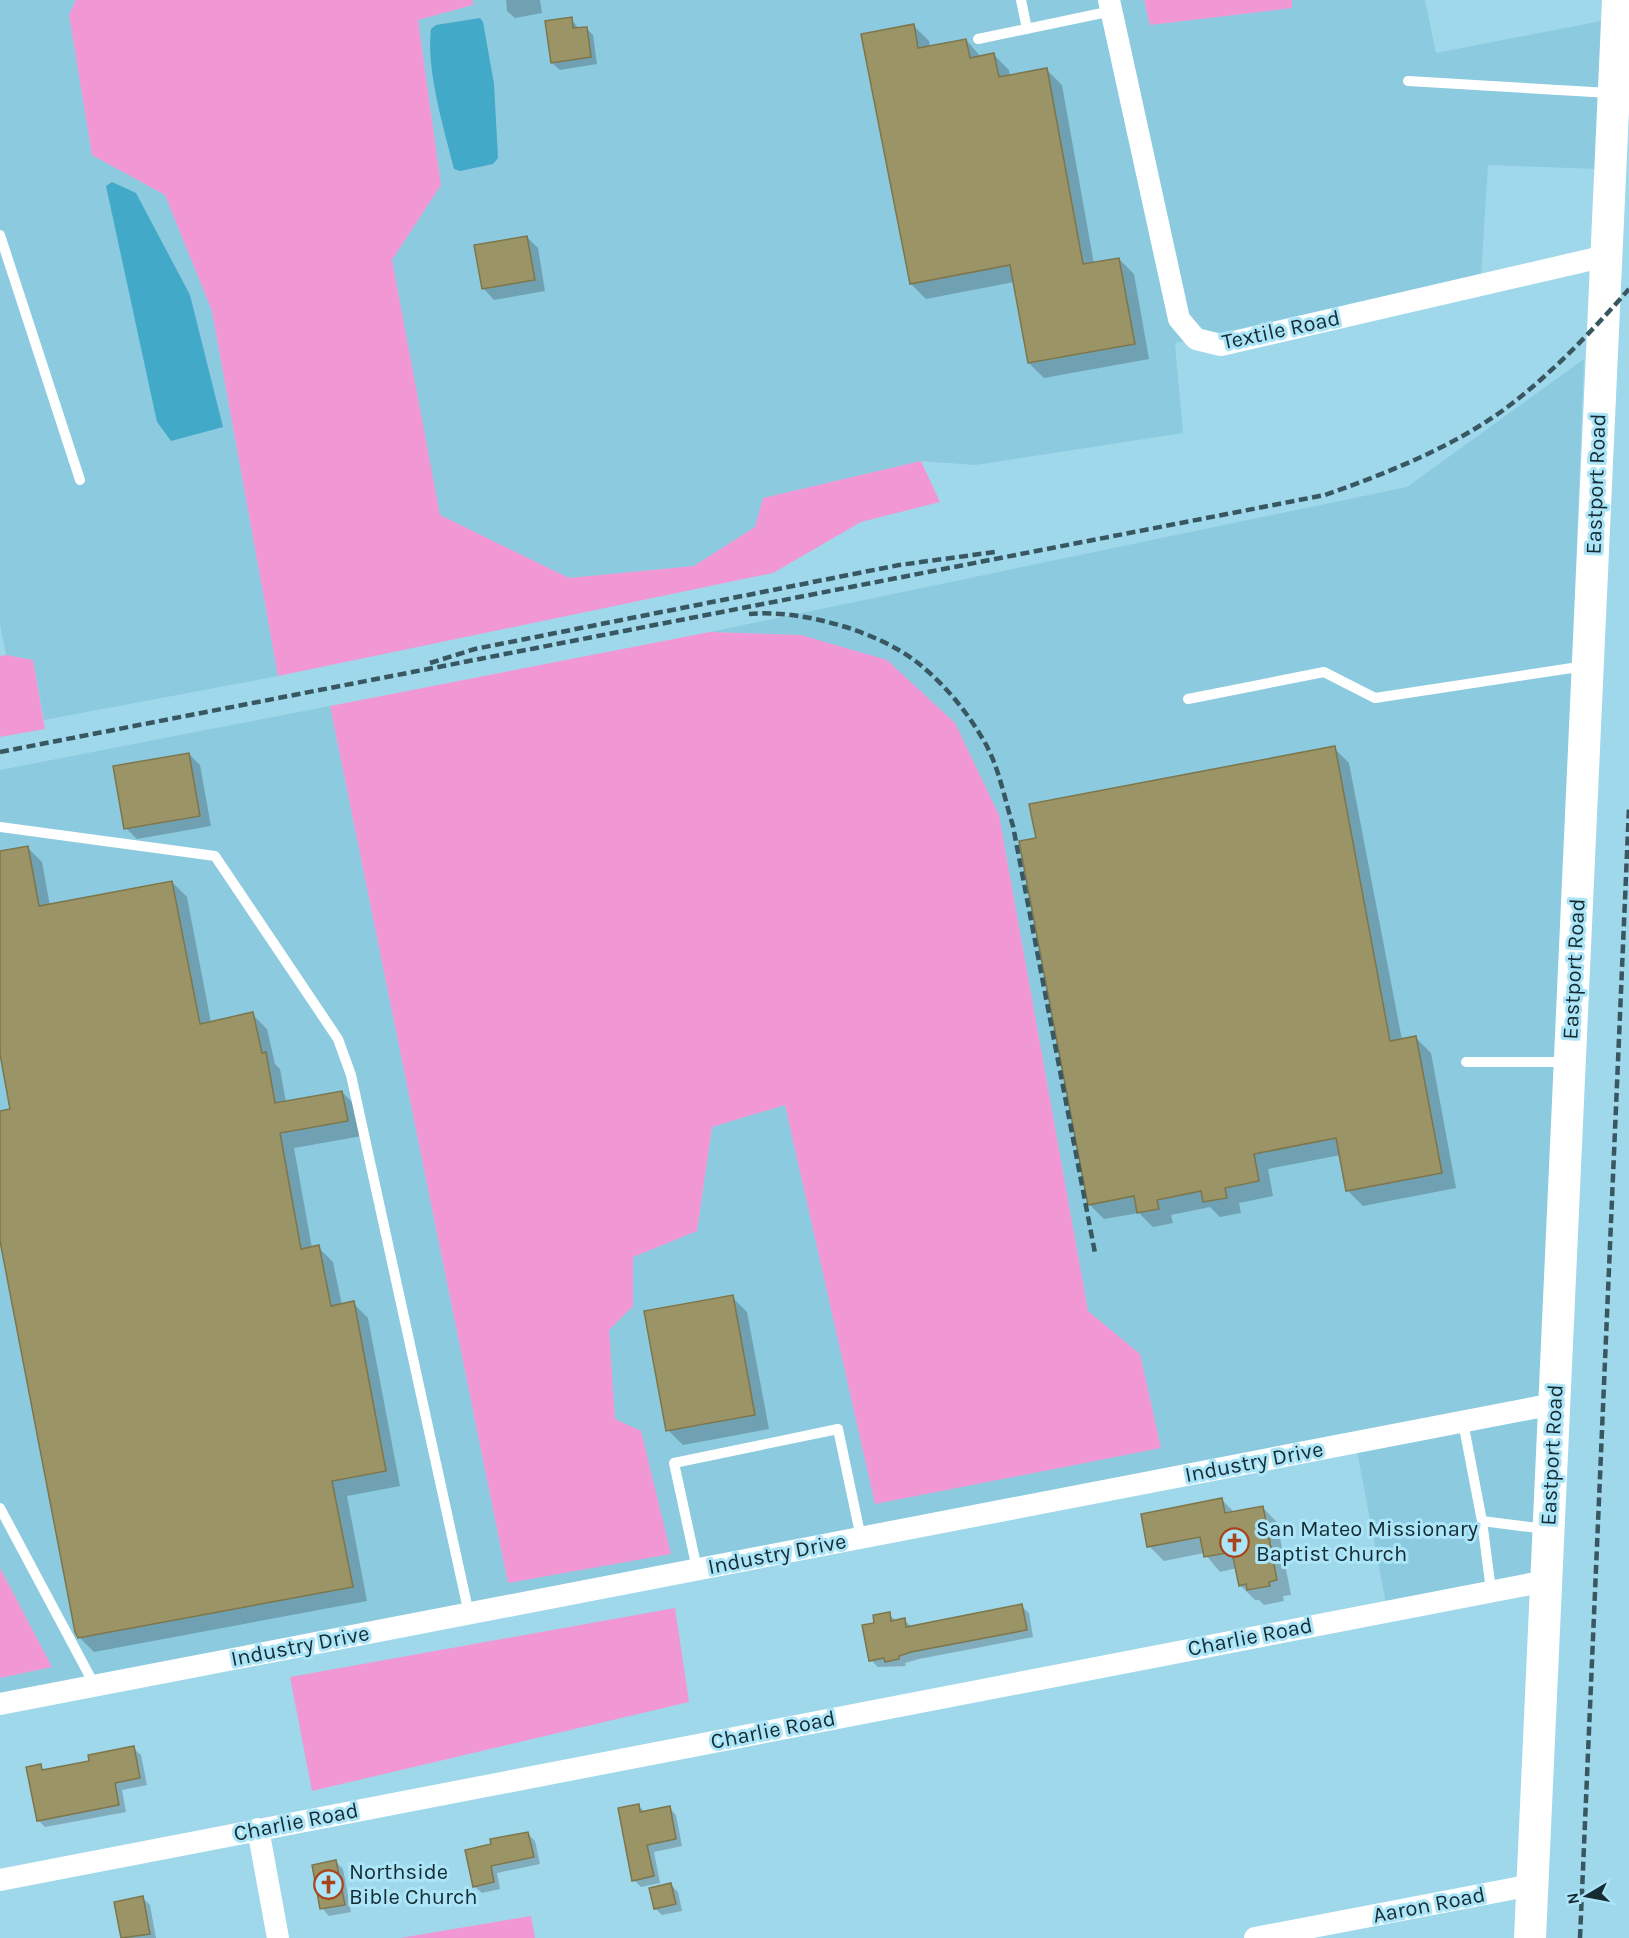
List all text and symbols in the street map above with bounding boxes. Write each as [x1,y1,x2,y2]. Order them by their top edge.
street label: Textile Road [1220,305,1342,355]
street label: Eastport Road [1581,413,1611,555]
street label: Eastport Road [1557,898,1591,1040]
street label: Eastport Road [1535,1384,1569,1526]
street label: Industry Drive [1183,1436,1325,1488]
place label: San Mateo Missionary Baptist Church [1256,1516,1478,1567]
church icon: San Mateo Missionary Baptist Church [1219,1526,1251,1558]
street label: Industry Drive [706,1528,848,1580]
street label: Charlie Road [1185,1612,1315,1662]
street label: Industry Drive [229,1620,371,1672]
street label: Charlie Road [708,1705,838,1755]
street label: Charlie Road [231,1797,361,1847]
place label: Northside Bible Church [349,1859,478,1910]
north arrow [1557,1866,1617,1926]
church icon: Northside Bible Church [312,1869,344,1901]
street label: Aaron Road [1371,1881,1487,1929]
text: N [1562,1891,1583,1906]

